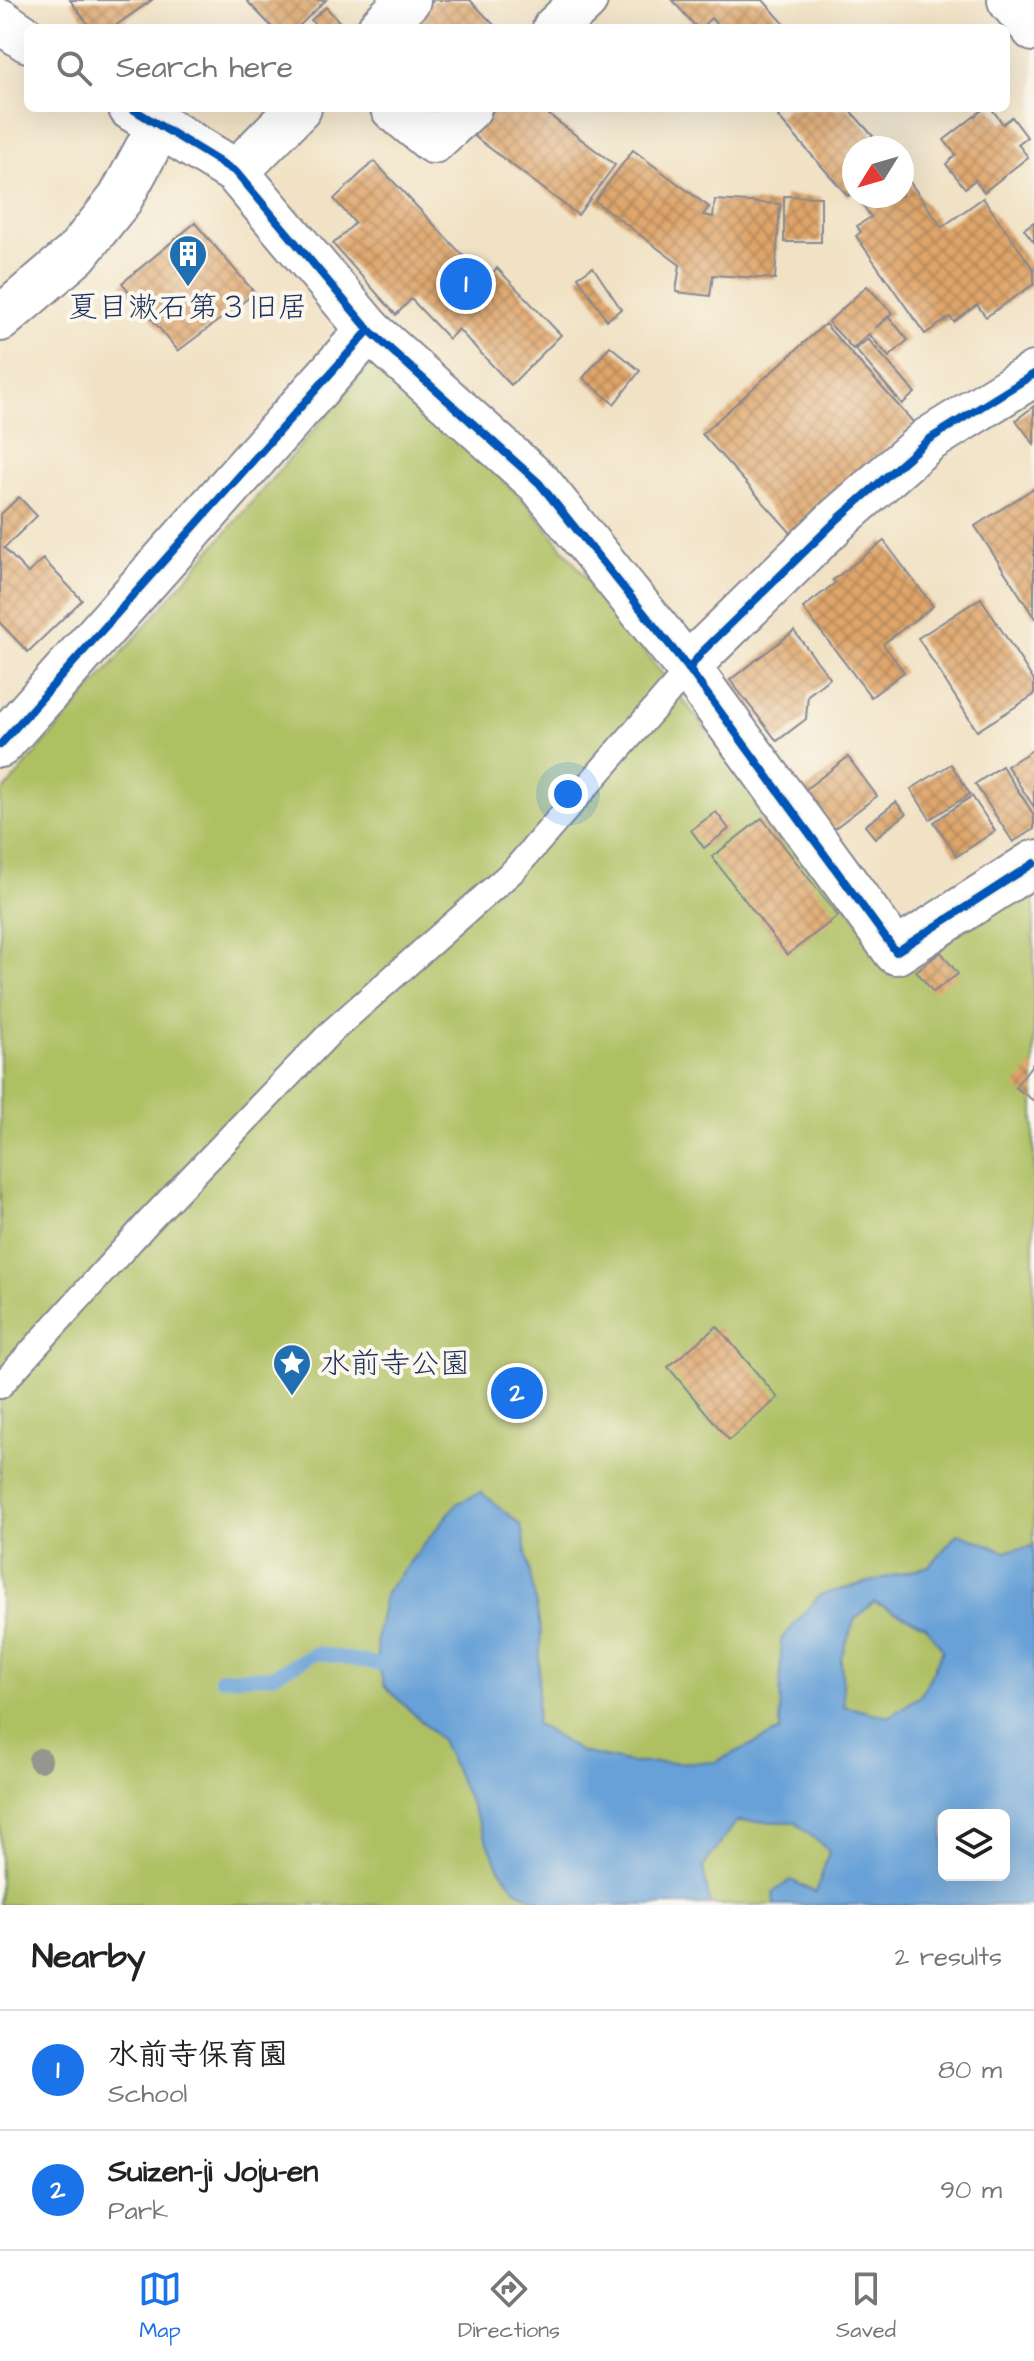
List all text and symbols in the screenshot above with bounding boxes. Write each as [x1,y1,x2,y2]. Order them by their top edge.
search box [24,24,1010,112]
icon: search [52,46,96,90]
text: Search here [116,47,293,89]
north arrow [842,136,914,208]
building icon: 夏目漱石第３旧居 [167,233,209,288]
pin: 1 [440,254,492,314]
place label: 夏目漱石第３旧居 [68,287,308,329]
your location [548,774,588,814]
place icon: 水前寺公園 [271,1342,313,1397]
place label: 水前寺公園 [320,1343,470,1385]
pin: 2 [491,1363,543,1423]
map controls [938,1809,1010,1881]
button: layers [938,1809,1010,1881]
text: Nearby [32,1933,146,1981]
text: 2 results [894,1939,1002,1975]
text: 水前寺保育園 [108,2034,288,2076]
text: 1 [56,2052,60,2088]
text: 80 m [938,2052,1002,2088]
text: School [108,2076,187,2112]
text: Suizen-ji Joju-en [108,2151,318,2193]
text: 2 [51,2172,65,2208]
text: 90 m [940,2172,1002,2208]
text: Park [108,2193,168,2229]
tab: Map [138,2267,182,2346]
tab: Directions [458,2267,560,2346]
tab: Saved [836,2267,896,2346]

